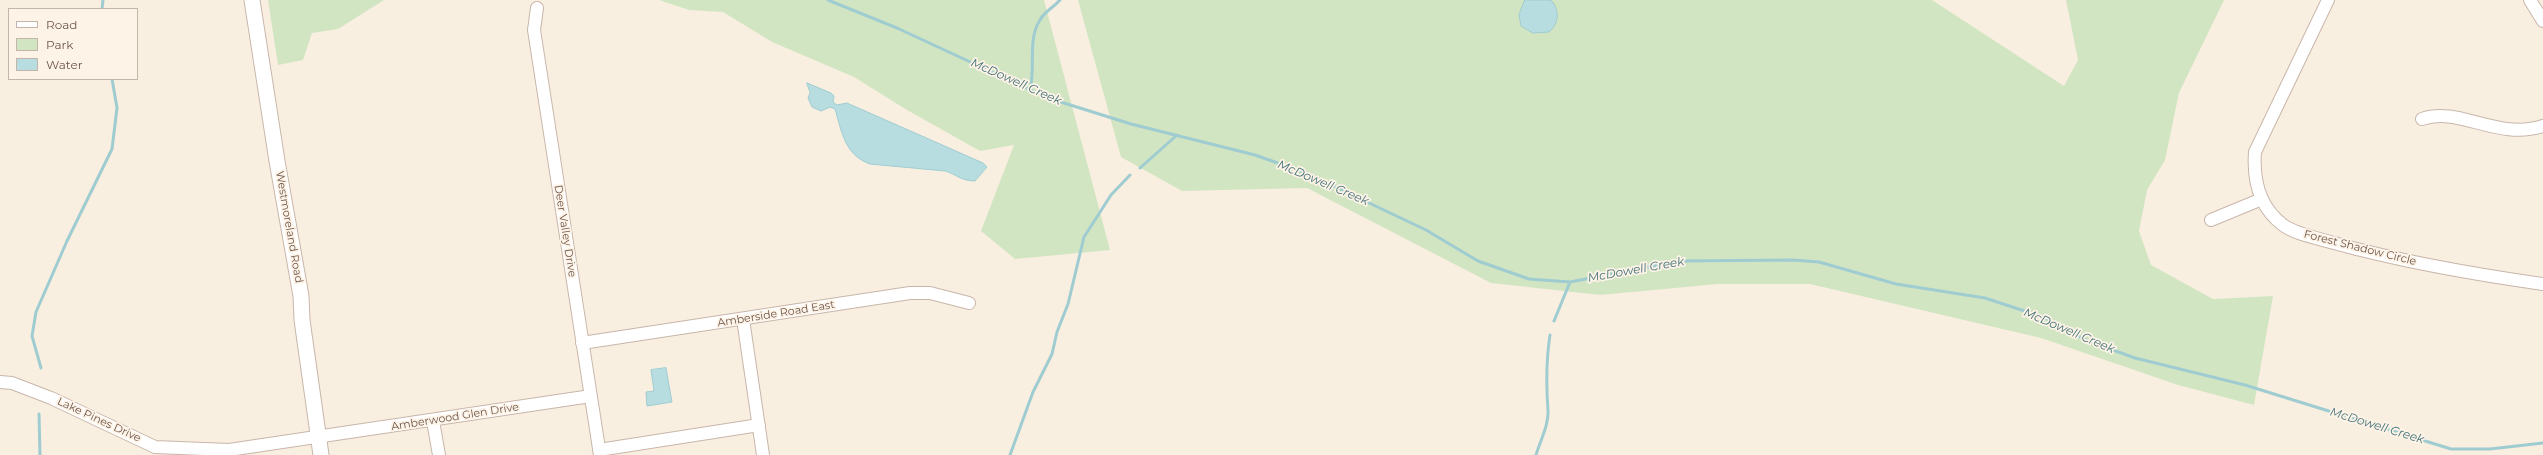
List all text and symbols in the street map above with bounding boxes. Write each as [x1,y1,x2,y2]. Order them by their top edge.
legend [8,8,138,80]
text: Road [46,17,77,32]
text: Park [46,37,73,52]
water label: McDowell Creek [968,56,1064,108]
text: Water [46,57,82,72]
water label: McDowell Creek [1275,157,1371,209]
street label: Westmoreland Road [273,170,305,284]
street label: Deer Valley Drive [551,184,579,278]
street label: Forest Shadow Circle [2302,228,2418,268]
water label: McDowell Creek [1587,254,1685,286]
street label: Amberside Road East [716,298,836,330]
water label: McDowell Creek [2021,305,2117,357]
street label: Lake Pines Drive [55,395,143,445]
street label: Amberwood Glen Drive [390,400,520,434]
water label: McDowell Creek [2328,405,2426,447]

